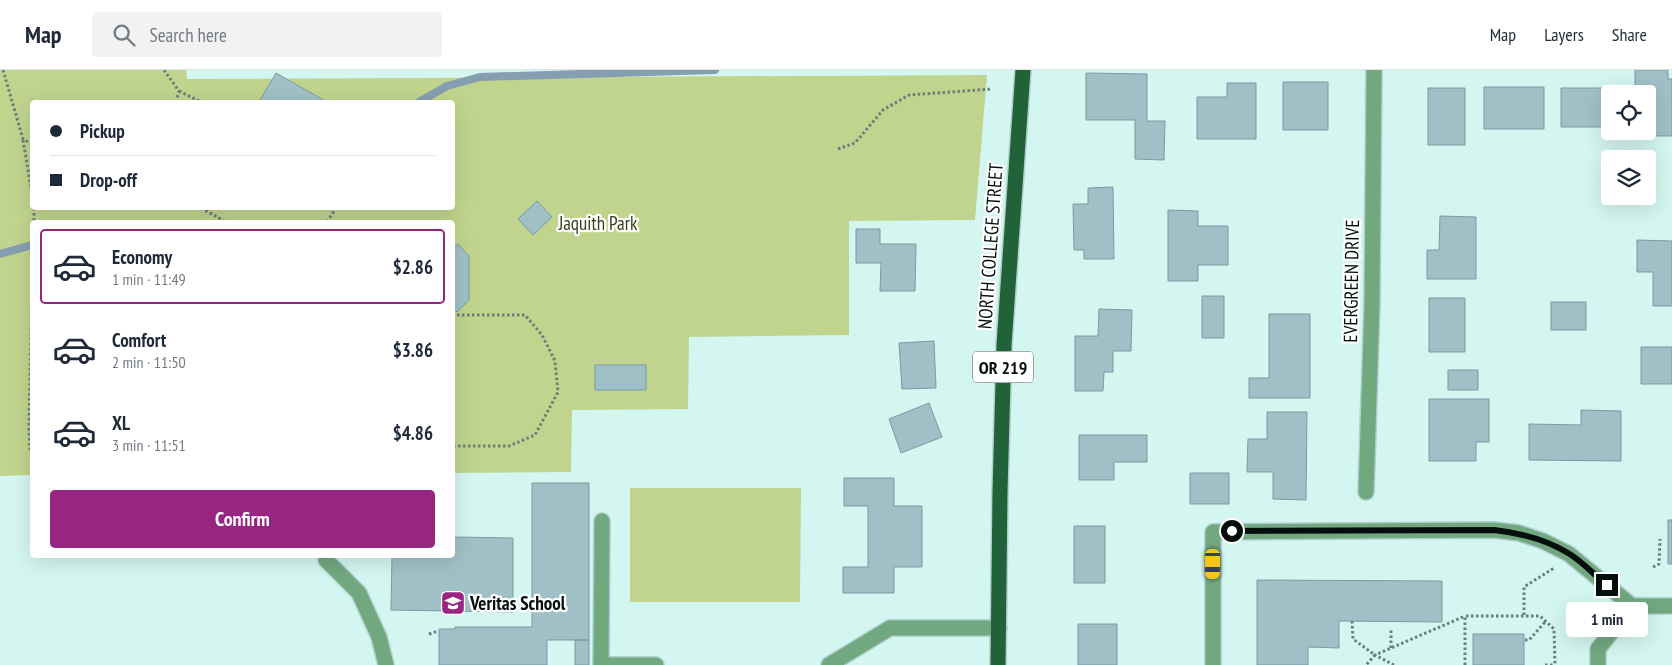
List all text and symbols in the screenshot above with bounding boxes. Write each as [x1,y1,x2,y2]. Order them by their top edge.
search box [92,12,442,57]
text: Map [25,19,62,50]
icon: search [110,21,138,49]
text: Search here [150,23,227,47]
text: Map [1490,23,1516,46]
text: Layers [1544,23,1584,46]
text: Share [1612,23,1647,46]
map controls [1601,85,1656,205]
button: locate [1601,85,1656,140]
text: Pickup [80,119,125,143]
button: layers [1601,150,1656,205]
street label: NORTH COLLEGE STREET [972,162,1008,330]
text: Drop-off [80,168,137,192]
park label: Jaquith Park [558,211,638,235]
street label: EVERGREEN DRIVE [1338,219,1364,343]
icon: car [52,244,97,289]
text: Economy [112,245,172,269]
text: $2.86 [393,255,433,279]
text: 1 min · 11:49 [112,269,186,289]
icon: car [52,327,97,372]
text: Comfort [112,328,166,352]
text: $3.86 [393,338,433,362]
text: 2 min · 11:50 [112,352,186,372]
road number: OR 219 [973,352,1033,382]
icon: car [52,410,97,455]
text: XL [112,411,130,435]
text: $4.86 [393,421,433,445]
text: 3 min · 11:51 [112,435,186,455]
button: Confirm [50,490,435,548]
route start [1221,520,1243,542]
car [1205,549,1220,579]
route end [1596,574,1618,596]
school or university icon: Veritas School [440,590,466,616]
place label: Veritas School [469,591,566,615]
callout: 1 min [1566,602,1648,638]
text: 1 min [1591,609,1623,629]

